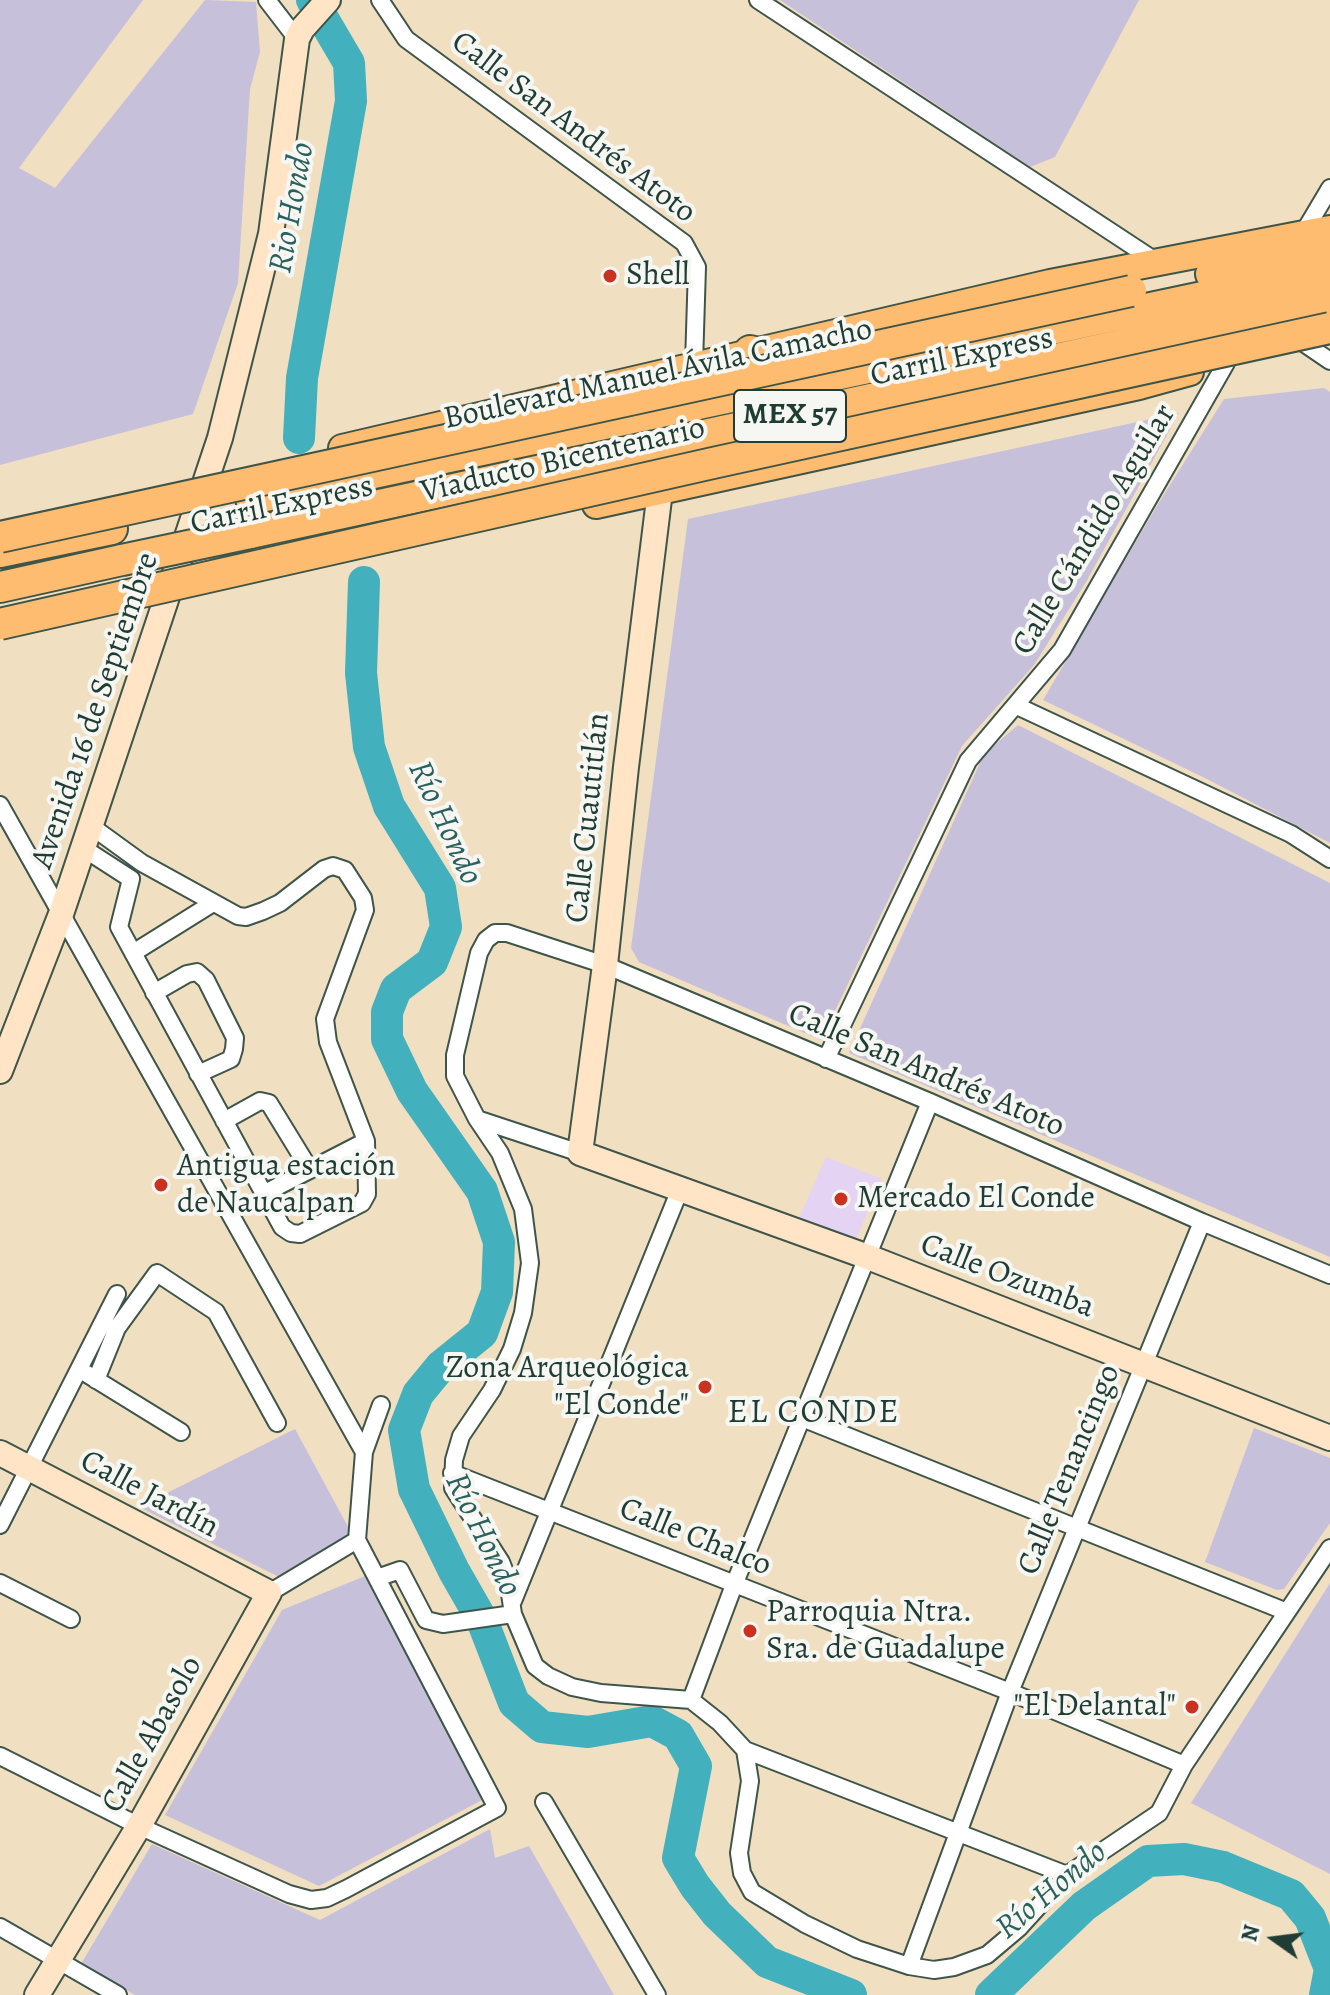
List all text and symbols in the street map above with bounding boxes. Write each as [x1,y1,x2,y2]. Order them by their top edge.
street label: Calle San Andrés Atoto [443,24,703,232]
water label: Rio Hondo [261,139,325,277]
place label: Shell [626,257,690,295]
marker: Shell [601,267,619,285]
street label: Boulevard Manuel Ávila Camacho [440,311,876,439]
street label: Carril Express [867,320,1057,396]
road number: MEX 57 [734,390,846,442]
street label: Calle Cándido Aguilar [1005,398,1185,662]
street label: Viaducto Bicentenario [417,410,709,512]
street label: Carril Express [187,468,377,544]
street label: Avenida 16 de Septiembre [24,548,168,874]
street label: Calle Cuautitlán [559,711,619,925]
water label: Río Hondo [398,754,490,892]
street label: Calle San Andrés Atoto [782,995,1070,1147]
place label: Antigua estación de Naucalpan [177,1148,395,1223]
marker: Antigua estación de Naucalpan [152,1176,170,1194]
place label: Mercado El Conde [857,1180,1095,1218]
marker: Mercado El Conde [832,1190,850,1208]
street label: Calle Ozumba [915,1226,1099,1328]
place label: Zona Arqueológica "El Conde" [446,1350,689,1425]
street label: Calle Tenancingo [1010,1359,1130,1581]
marker: Zona Arqueológica "El Conde" [696,1378,714,1396]
district label: EL CONDE [728,1394,900,1434]
street label: Calle Jardín [73,1443,225,1547]
water label: Río Hondo [435,1467,529,1603]
street label: Calle Chalco [614,1490,776,1586]
place label: Parroquia Ntra. Sra. de Guadalupe [766,1594,1005,1669]
marker: Parroquia Ntra. Sra. de Guadalupe [741,1622,759,1640]
street label: Calle Abasolo [94,1650,212,1820]
place label: "El Delantal" [1014,1688,1176,1726]
marker: "El Delantal" [1183,1698,1201,1716]
water label: Río Hondo [988,1833,1116,1949]
north arrow [1234,1899,1314,1979]
text: N [1234,1922,1267,1945]

